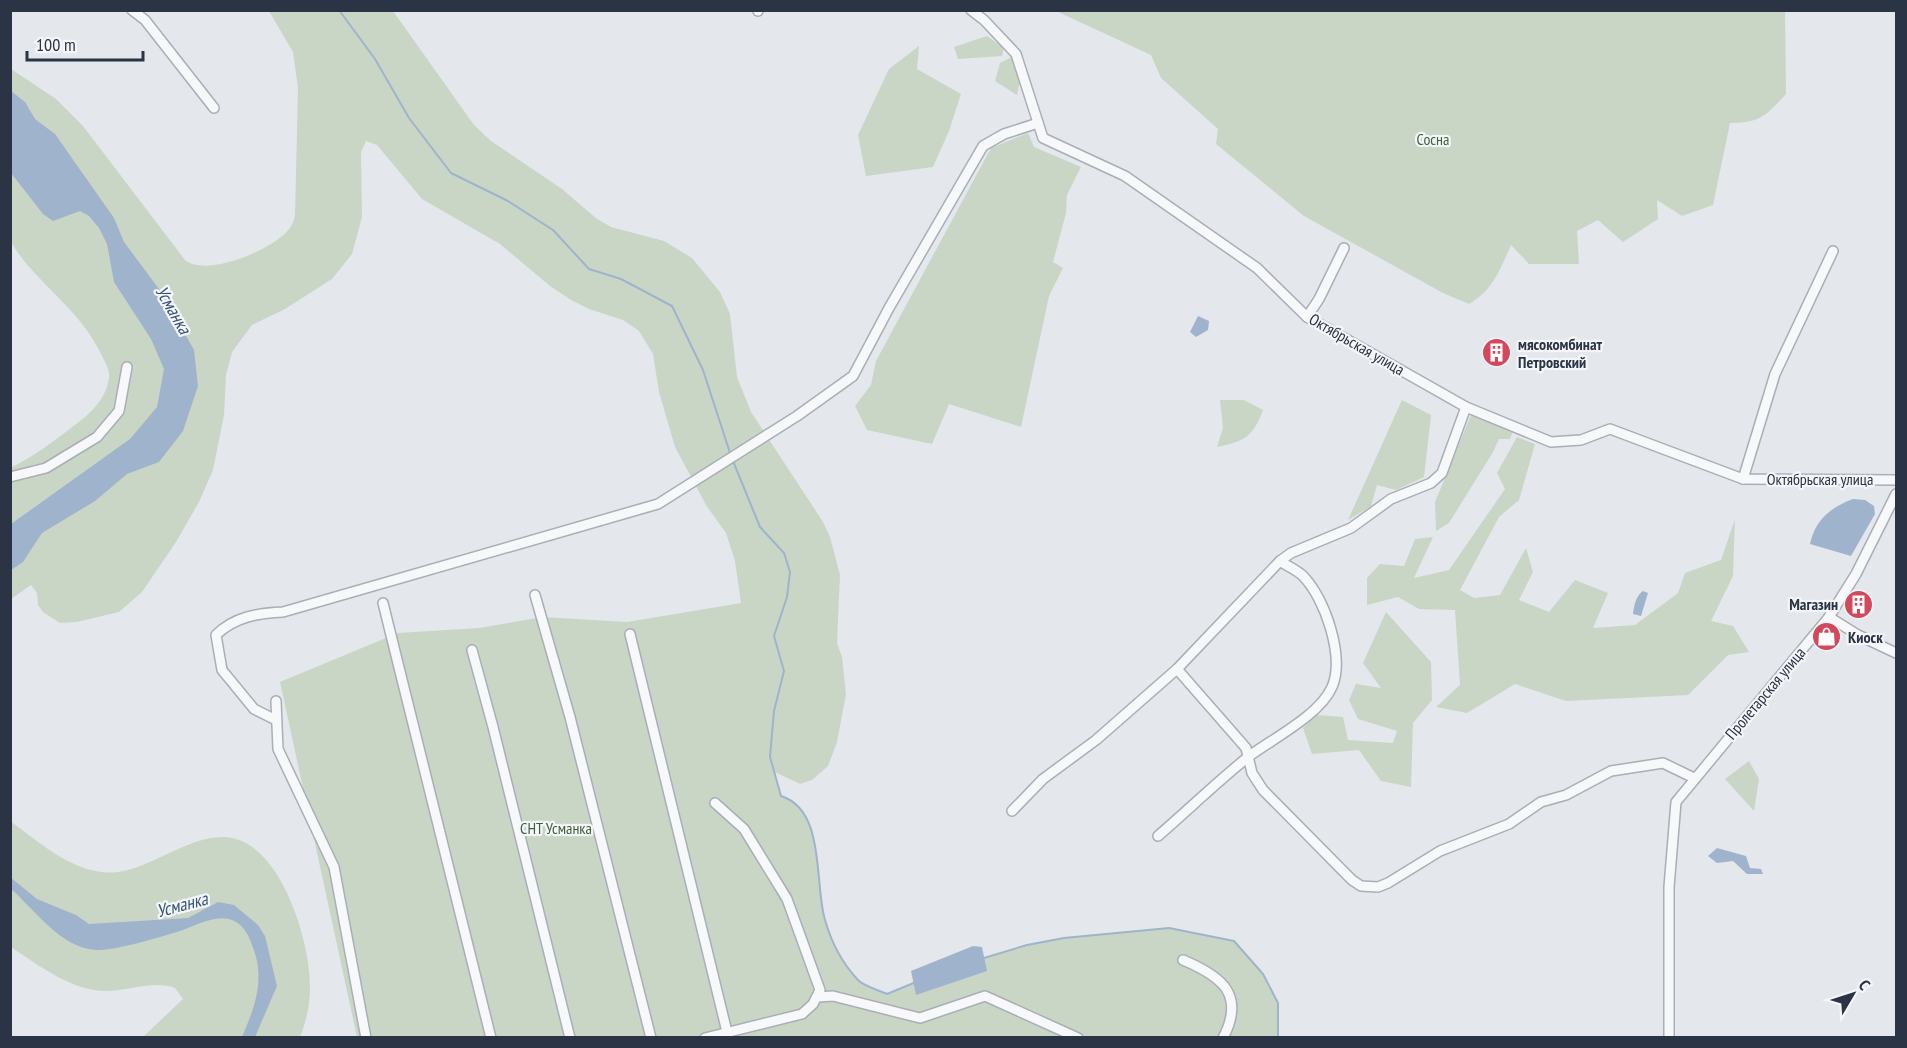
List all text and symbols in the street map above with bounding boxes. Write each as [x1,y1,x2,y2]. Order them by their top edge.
scale bar [27,24,142,62]
text: 100 m [36,33,76,56]
park label: Сосна [1417,129,1449,149]
water label: Усманка [150,281,197,339]
street label: Октябрьская улица [1306,309,1408,379]
place label: мясокомбинат Петровский [1518,334,1603,372]
building icon: мясокомбинат Петровский [1481,337,1513,369]
street label: Октябрьская улица [1767,469,1873,489]
building icon: Магазин [1843,588,1875,620]
place label: Магазин [1789,594,1838,614]
shop icon: Киоск [1811,621,1843,653]
place label: Киоск [1848,627,1883,647]
street label: Пролетарская улица [1721,643,1809,743]
park label: СНТ Усманка [520,818,592,838]
water label: Усманка [154,886,211,922]
north arrow [1823,964,1883,1024]
text: С [1855,975,1875,994]

